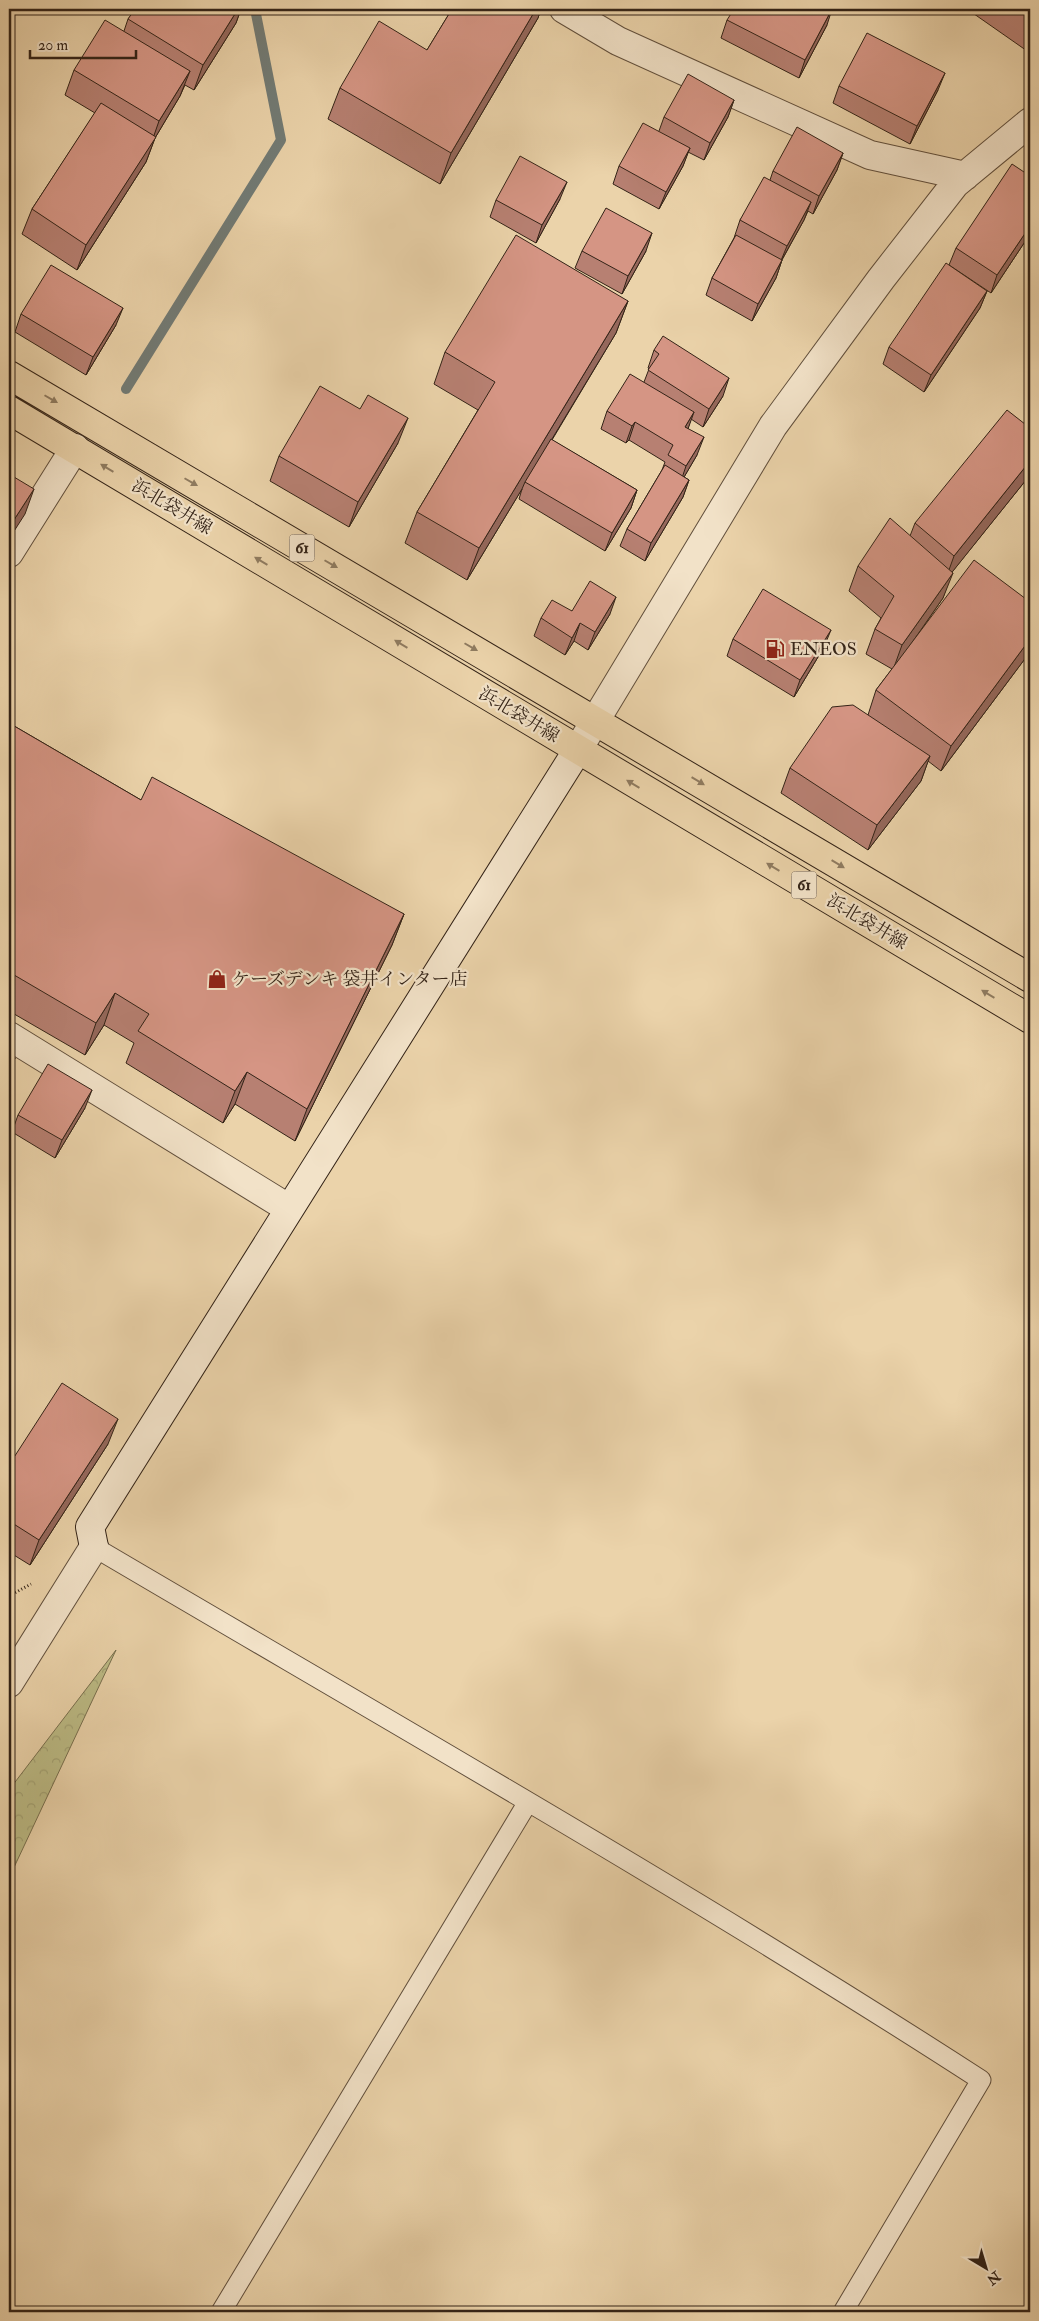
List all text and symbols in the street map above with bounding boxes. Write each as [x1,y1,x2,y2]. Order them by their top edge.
scale bar [30,28,136,60]
text: 20 m [38,36,68,55]
one-way arrow [44,395,57,404]
one-way arrow [101,463,114,472]
street label: 浜北袋井線 [128,474,216,540]
one-way arrow [184,477,197,486]
road number: 61 [290,534,314,562]
one-way arrow [255,556,268,565]
one-way arrow [324,560,337,569]
fuel station icon: ENEOS [764,638,786,660]
place label: ENEOS [790,638,857,661]
one-way arrow [394,640,407,649]
one-way arrow [464,642,477,651]
street label: 浜北袋井線 [475,682,563,748]
one-way arrow [692,777,705,786]
one-way arrow [627,779,640,788]
one-way arrow [831,860,844,869]
one-way arrow [767,862,780,871]
road number: 61 [792,872,816,898]
street label: 浜北袋井線 [823,889,911,955]
shop icon: ケーズデンキ 袋井インター店 [206,968,228,990]
place label: ケーズデンキ 袋井インター店 [232,968,467,991]
one-way arrow [982,989,995,998]
north arrow [962,2244,1012,2294]
text: N [983,2267,1005,2289]

